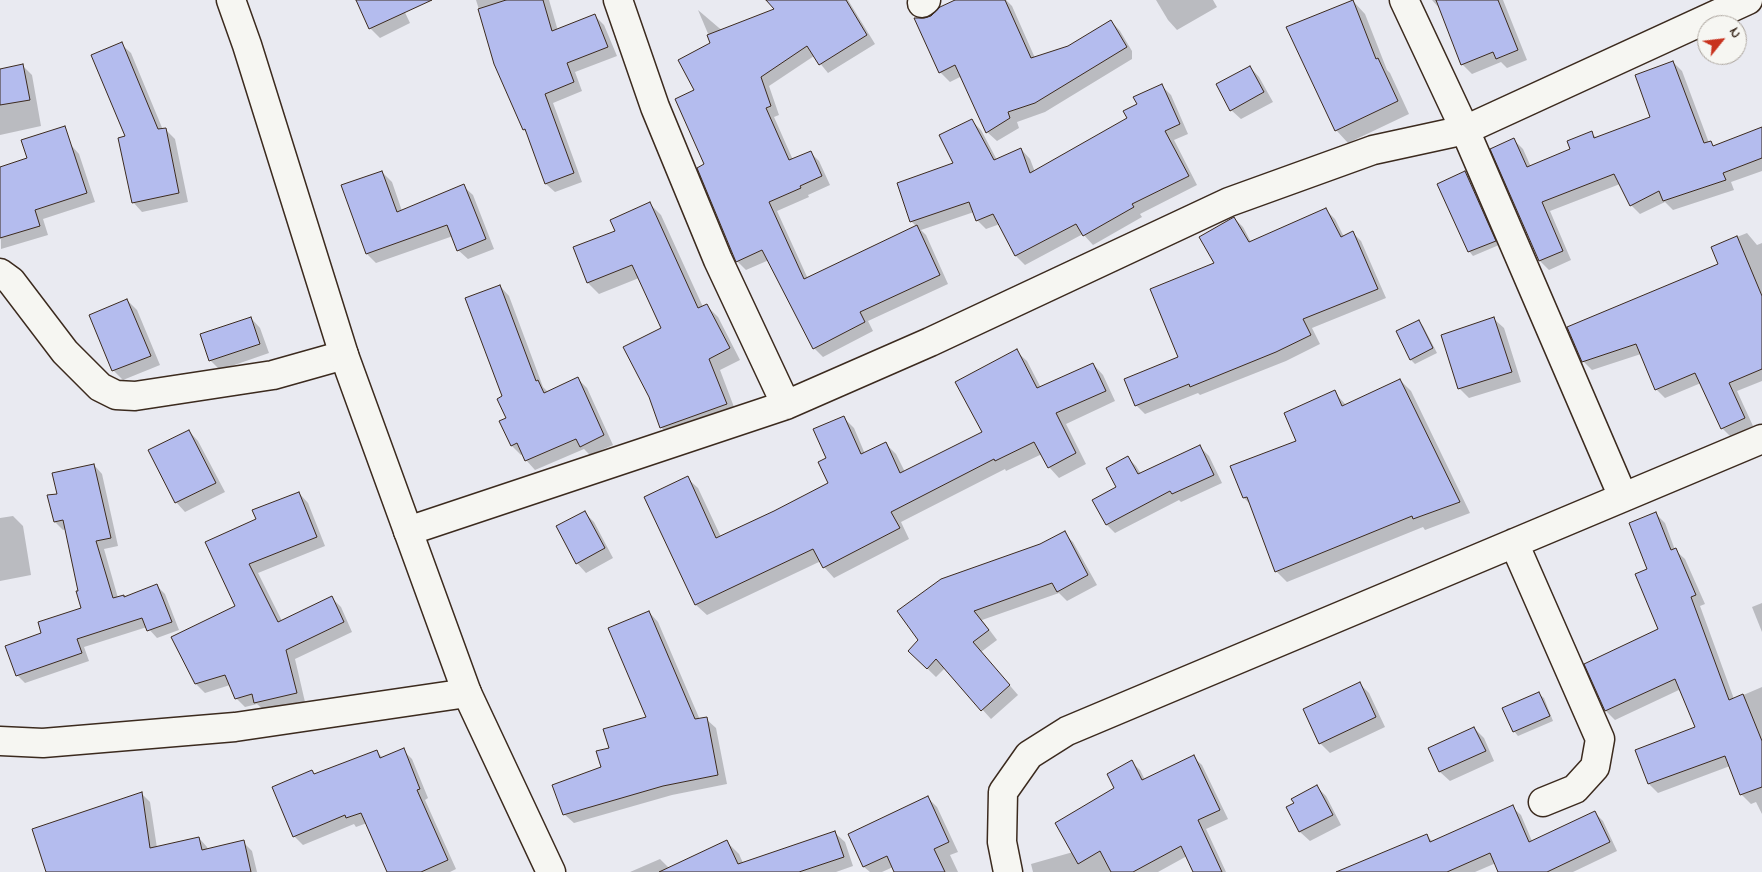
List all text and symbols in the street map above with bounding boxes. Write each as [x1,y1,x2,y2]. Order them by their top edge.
north arrow [1697,15,1747,65]
text: N [1723,24,1746,42]

